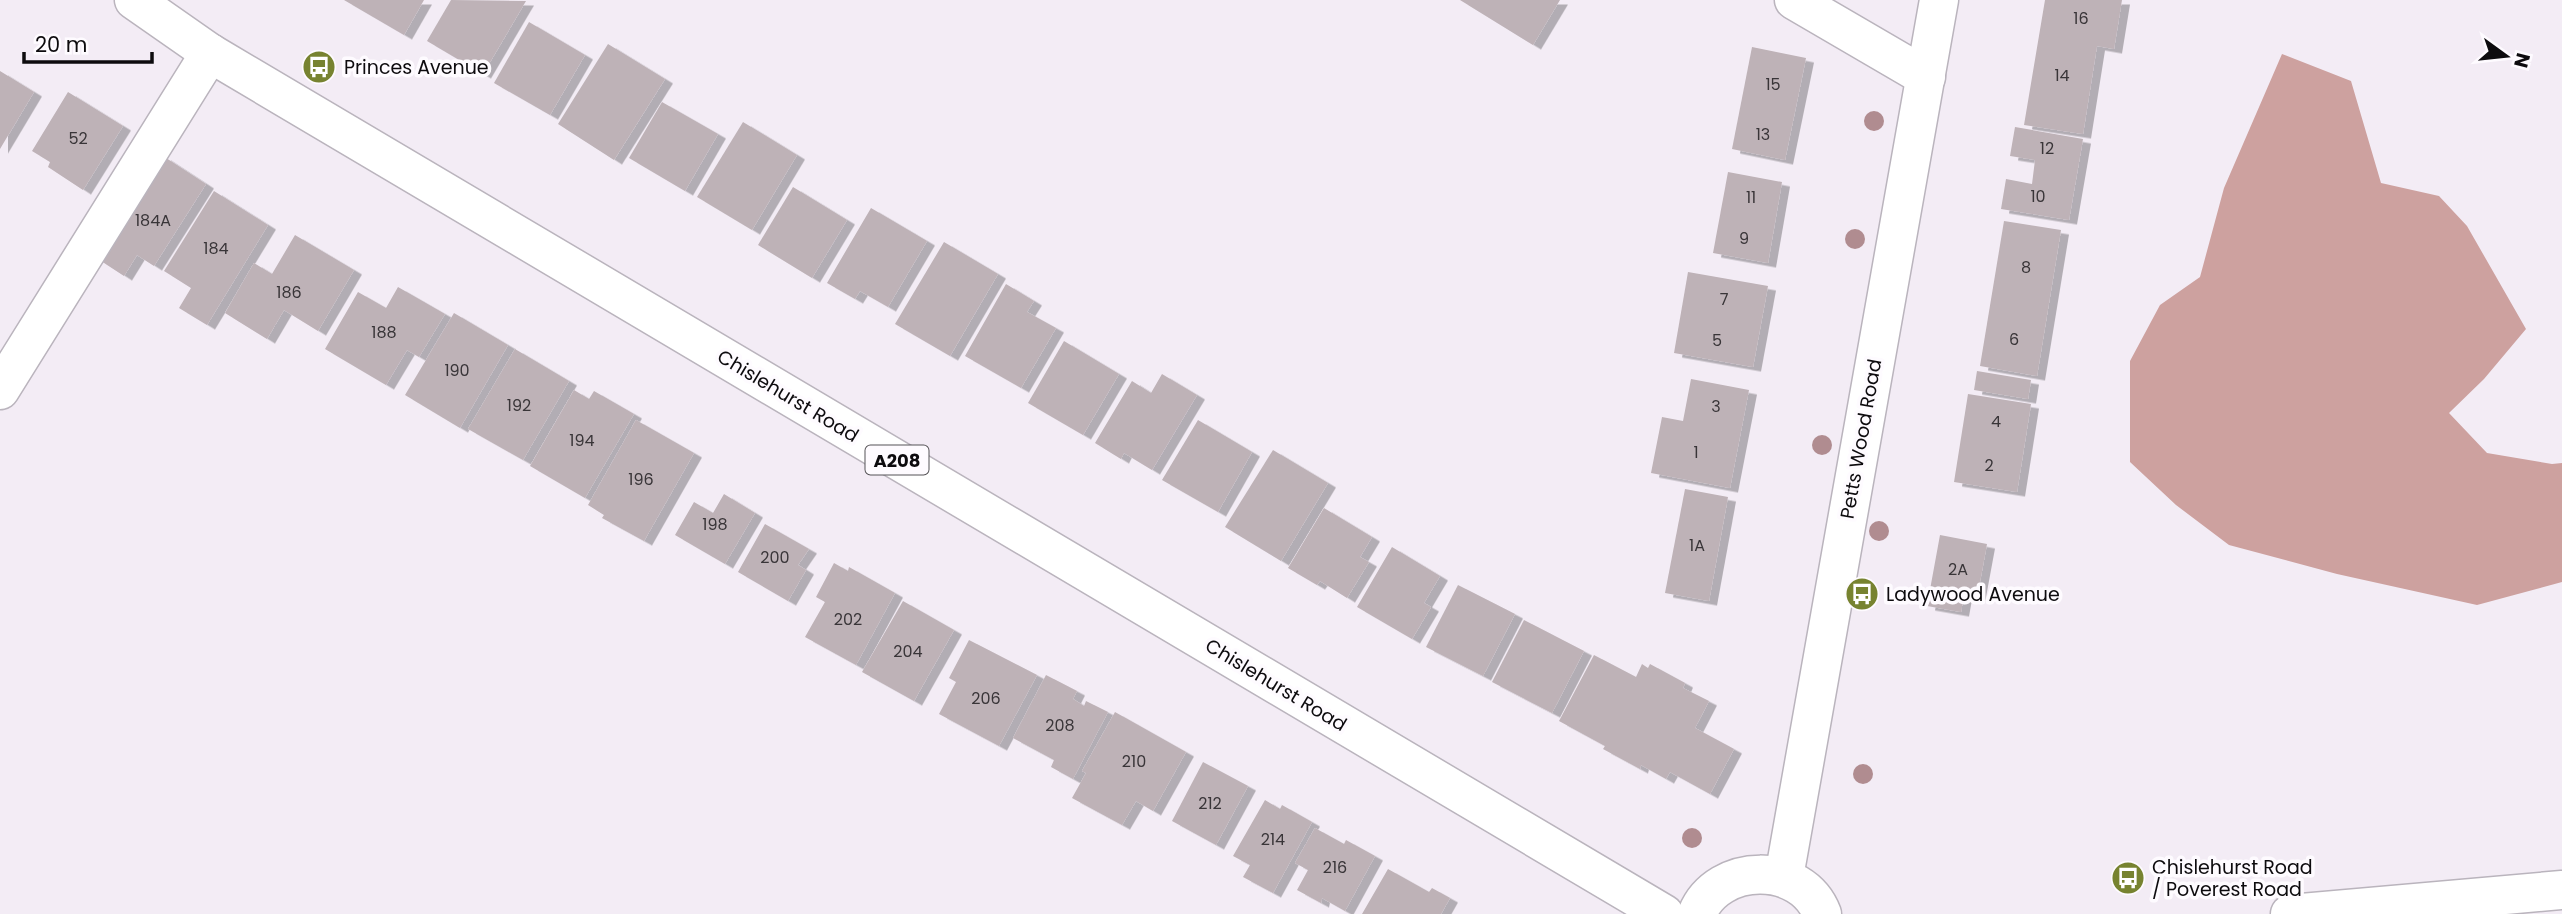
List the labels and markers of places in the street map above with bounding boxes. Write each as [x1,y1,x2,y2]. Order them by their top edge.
bus stop icon: Princes Avenue [300,48,338,86]
place label: Princes Avenue [344,54,489,81]
bus stop icon: Ladywood Avenue [1843,575,1881,613]
place label: Ladywood Avenue [1886,581,2060,608]
place label: Chislehurst Road / Poverest Road [2152,854,2313,903]
bus stop icon: Chislehurst Road / Poverest Road [2109,859,2147,897]

